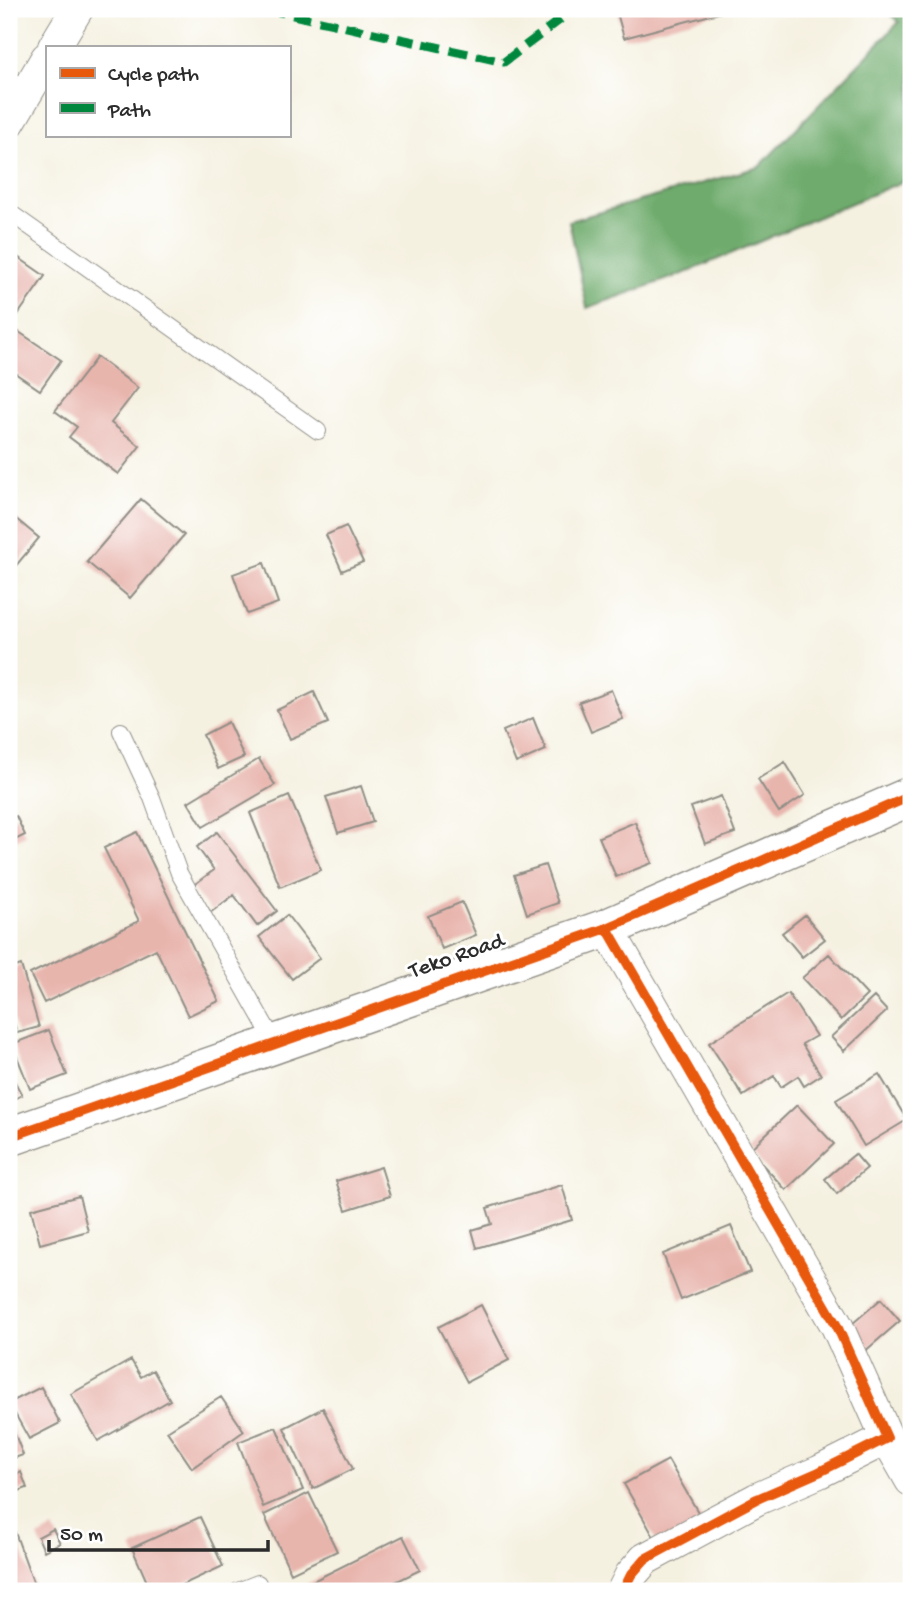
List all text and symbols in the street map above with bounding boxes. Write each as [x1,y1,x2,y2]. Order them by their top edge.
legend [46,46,290,136]
text: Cycle path [108,64,199,89]
text: Path [107,100,151,125]
street label: Teko Road [404,928,509,986]
scale bar [49,1509,268,1553]
text: 50 m [60,1524,103,1549]

